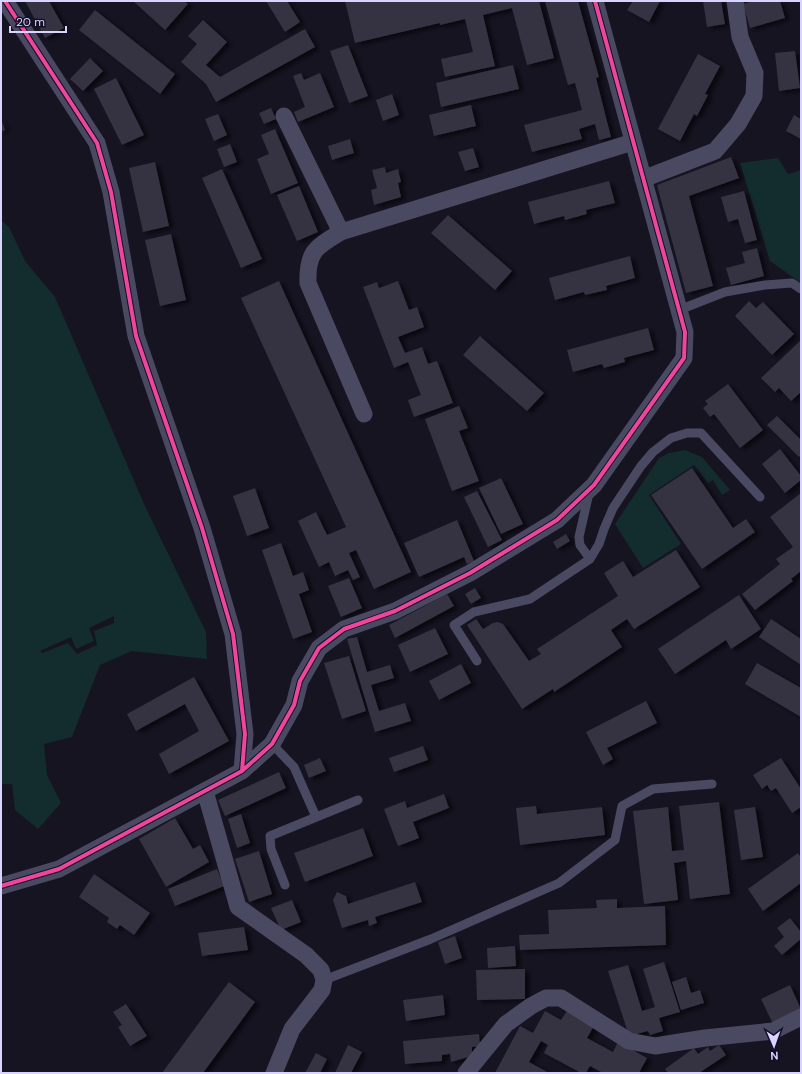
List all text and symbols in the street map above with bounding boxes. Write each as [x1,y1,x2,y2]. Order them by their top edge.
scale bar [10,8,66,34]
text: 20 m [16,14,45,30]
north arrow [754,1026,794,1066]
text: N [770,1049,779,1063]

